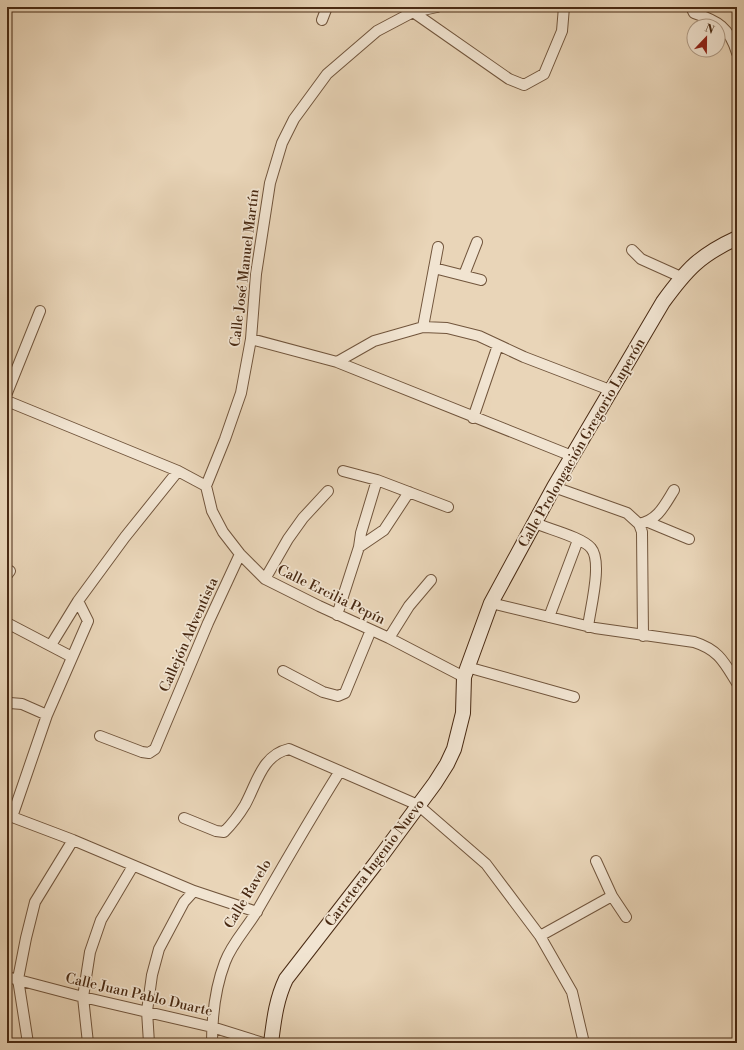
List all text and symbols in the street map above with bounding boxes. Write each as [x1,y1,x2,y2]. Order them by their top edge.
north arrow [686,18,726,58]
text: N [703,22,716,38]
street label: Calle José Manuel Martín [226,188,264,348]
street label: Calle Prolongación Gregorio Luperón [515,335,650,551]
street label: Calle Ercilia Pepín [274,561,388,629]
street label: Callejón Adventista [156,574,223,695]
street label: Carretera Ingenio Nuevo [321,796,429,930]
street label: Calle Ravelo [220,856,276,932]
street label: Calle Juan Pablo Duarte [64,969,214,1021]

